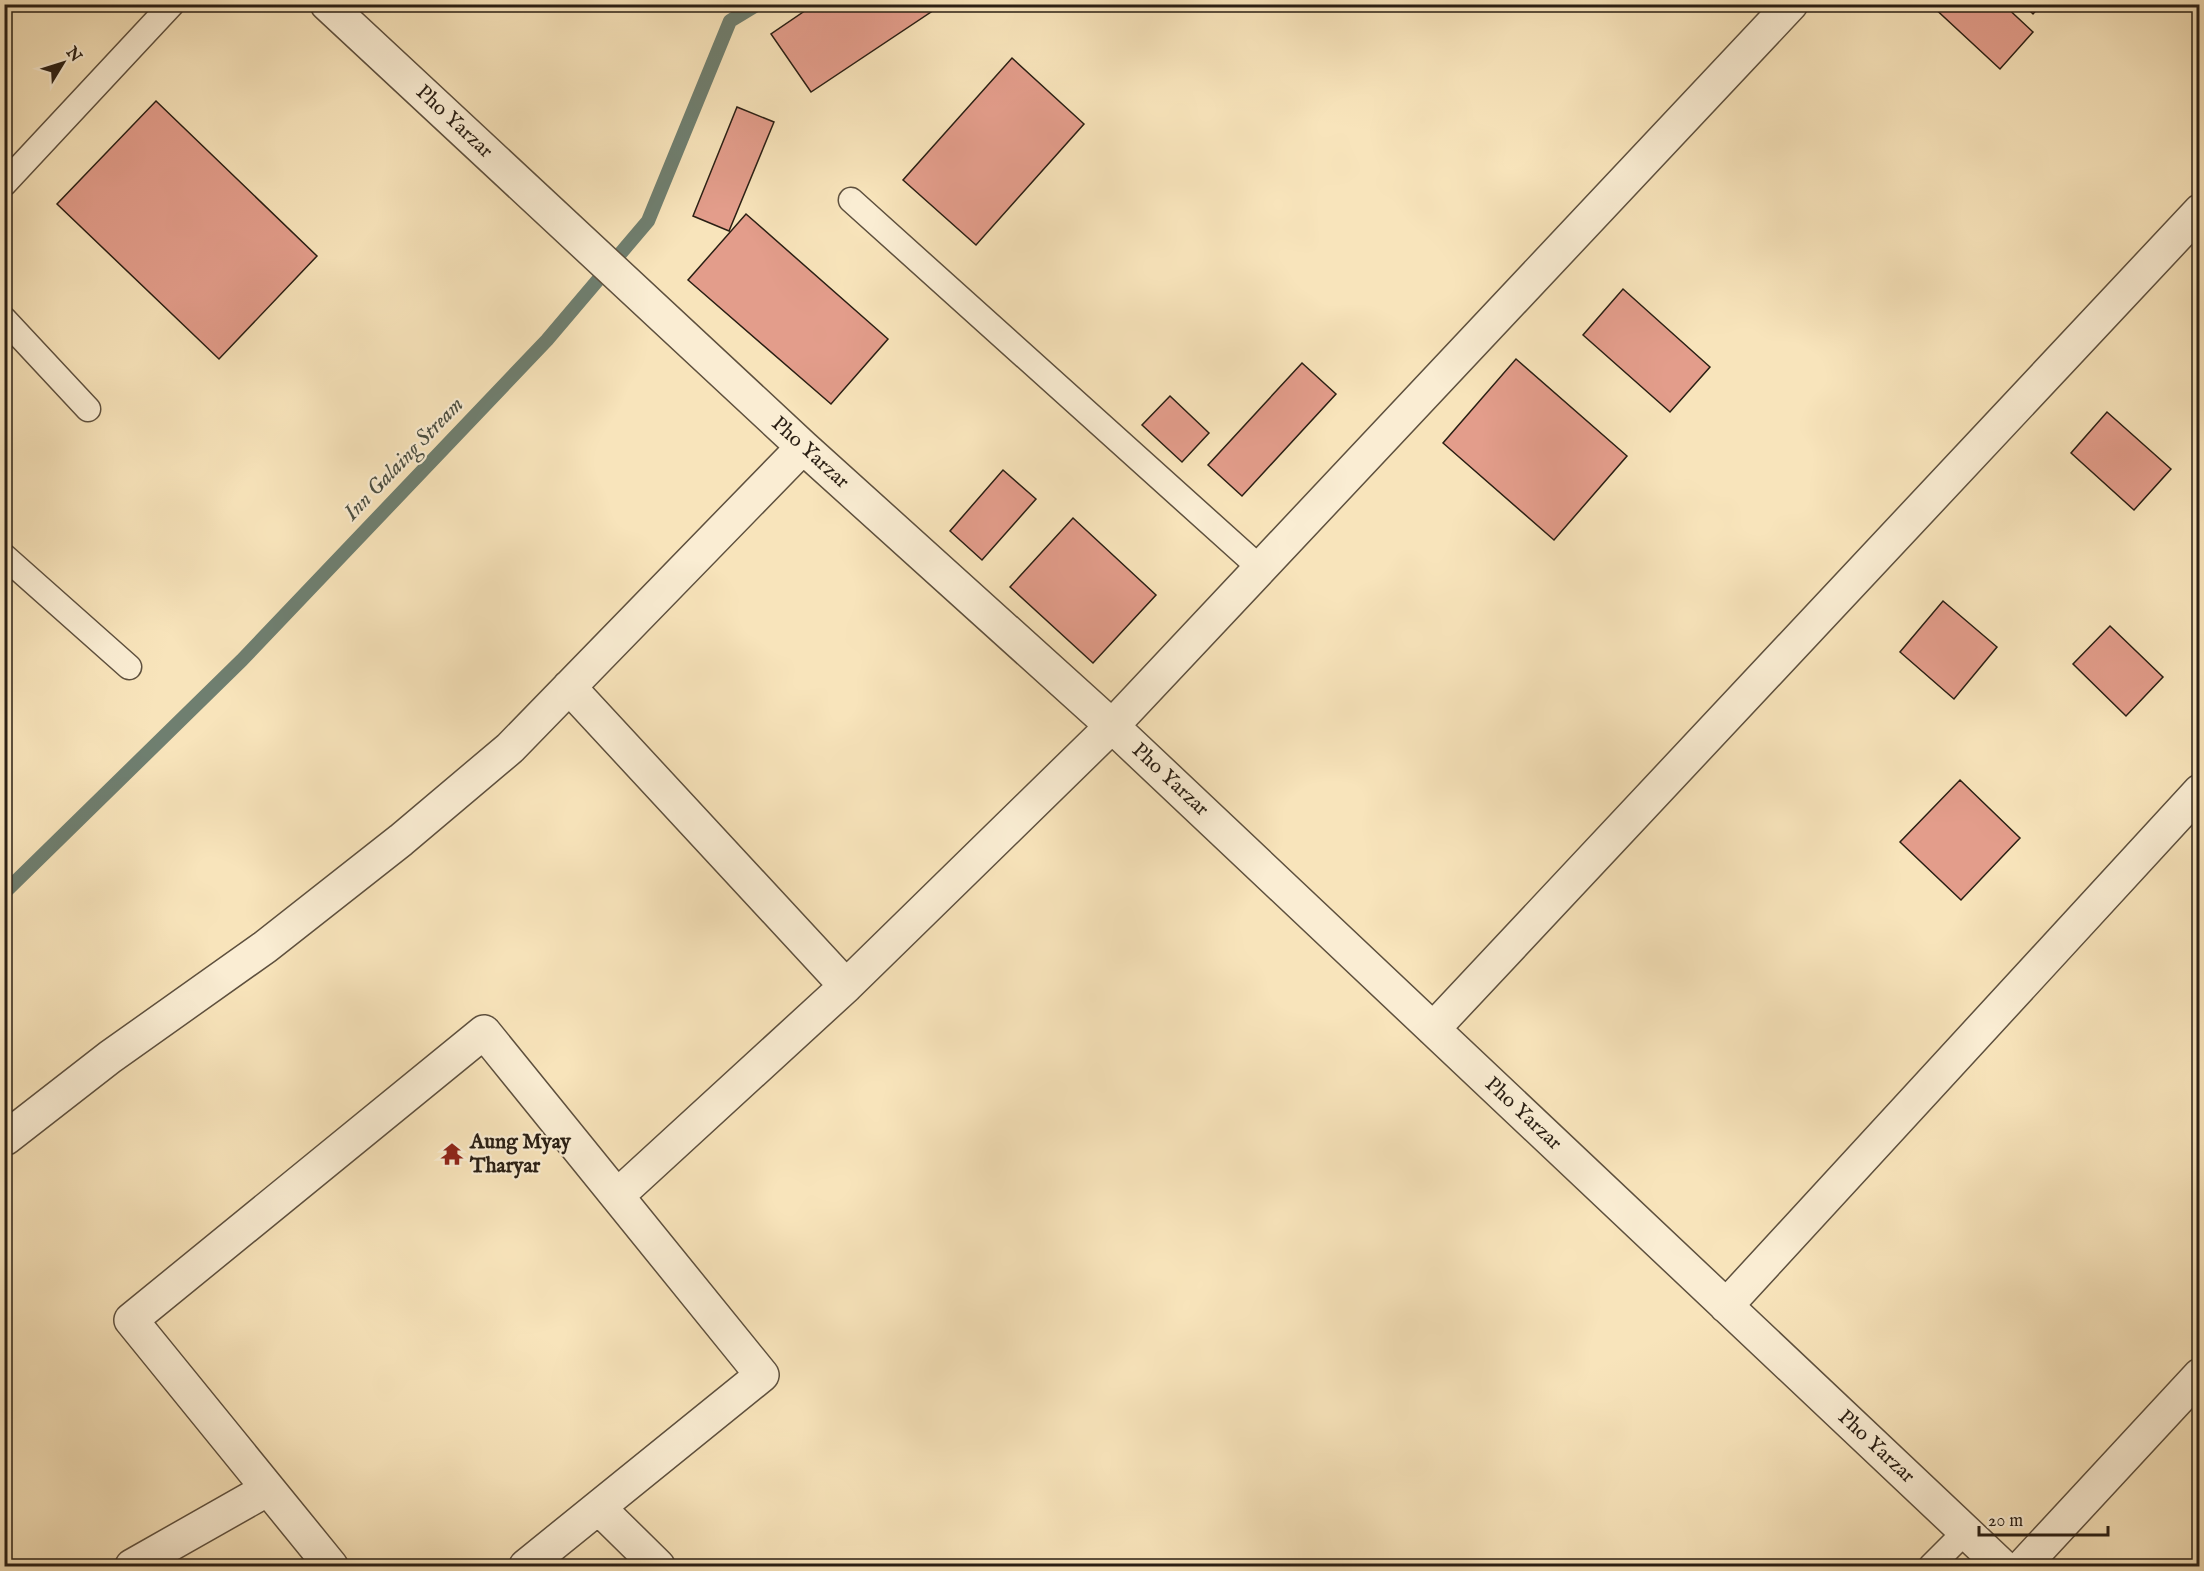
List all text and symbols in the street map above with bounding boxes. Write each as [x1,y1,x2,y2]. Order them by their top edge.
north arrow [33,33,93,93]
text: N [60,43,85,67]
street label: Pho Yarzar [410,79,499,165]
water label: Inn Galaing Stream [337,391,470,527]
street label: Pho Yarzar [765,411,855,495]
street label: Pho Yarzar [1126,737,1215,823]
street label: Pho Yarzar [1479,1071,1568,1157]
place label: Aung Myay Tharyar [469,1129,572,1180]
temple icon: Aung Myay Tharyar [439,1141,465,1167]
street label: Pho Yarzar [1832,1404,1921,1490]
scale bar [1979,1499,2108,1537]
text: 20 m [1988,1510,2023,1533]

